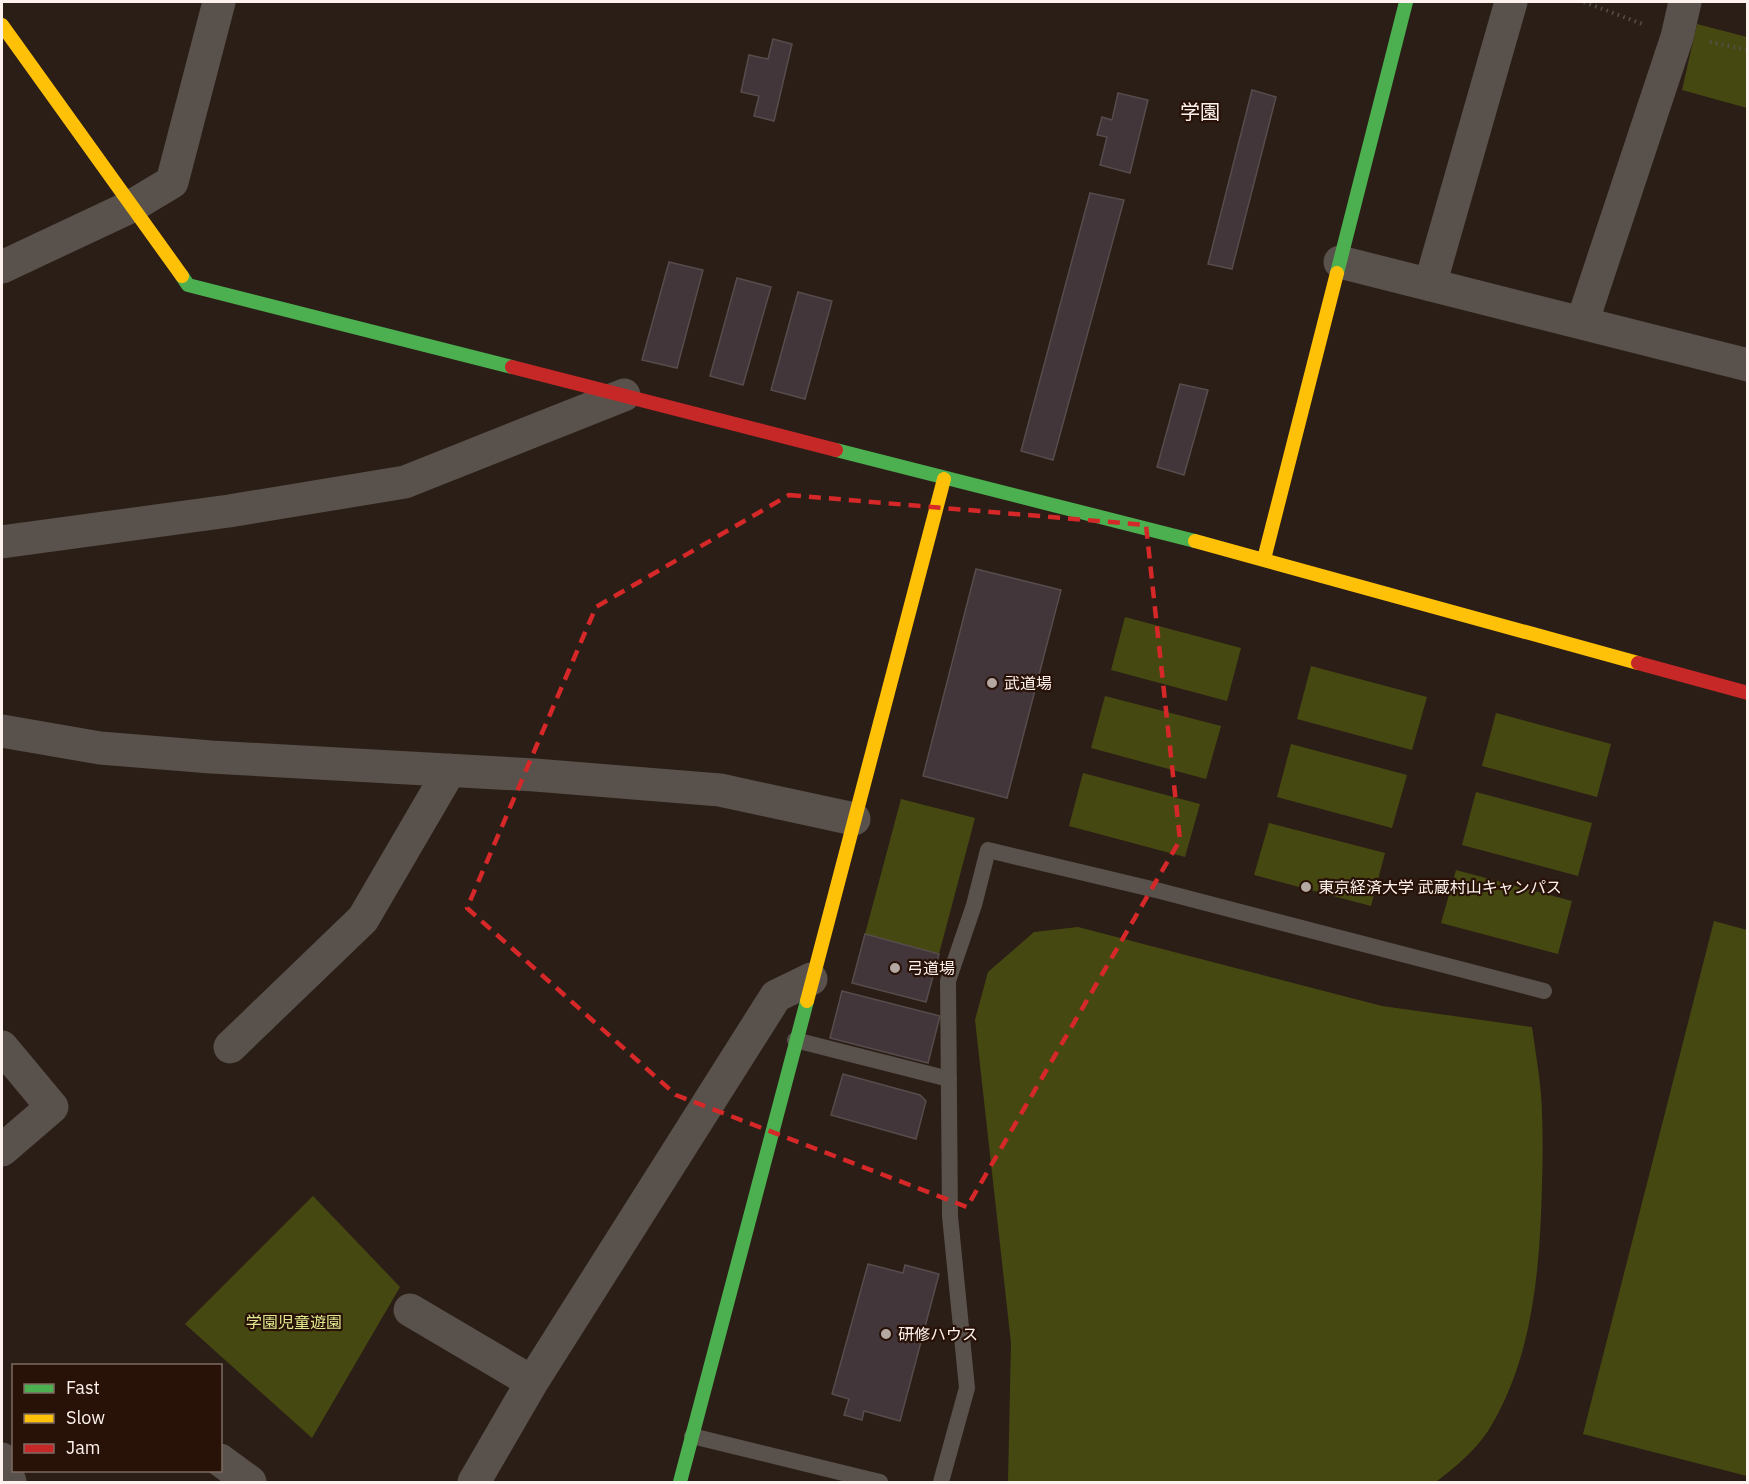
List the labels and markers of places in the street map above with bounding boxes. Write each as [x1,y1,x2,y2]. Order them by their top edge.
place label: 武道場 [1004,673,1052,693]
marker: 武道場 [985,676,999,690]
place label: 東京経済大学 武蔵村山キャンパス [1318,877,1562,897]
marker: 東京経済大学 武蔵村山キャンパス [1299,880,1313,894]
place label: 弓道場 [907,958,955,978]
marker: 弓道場 [888,961,902,975]
place label: 研修ハウス [898,1324,978,1344]
marker: 研修ハウス [879,1327,893,1341]

